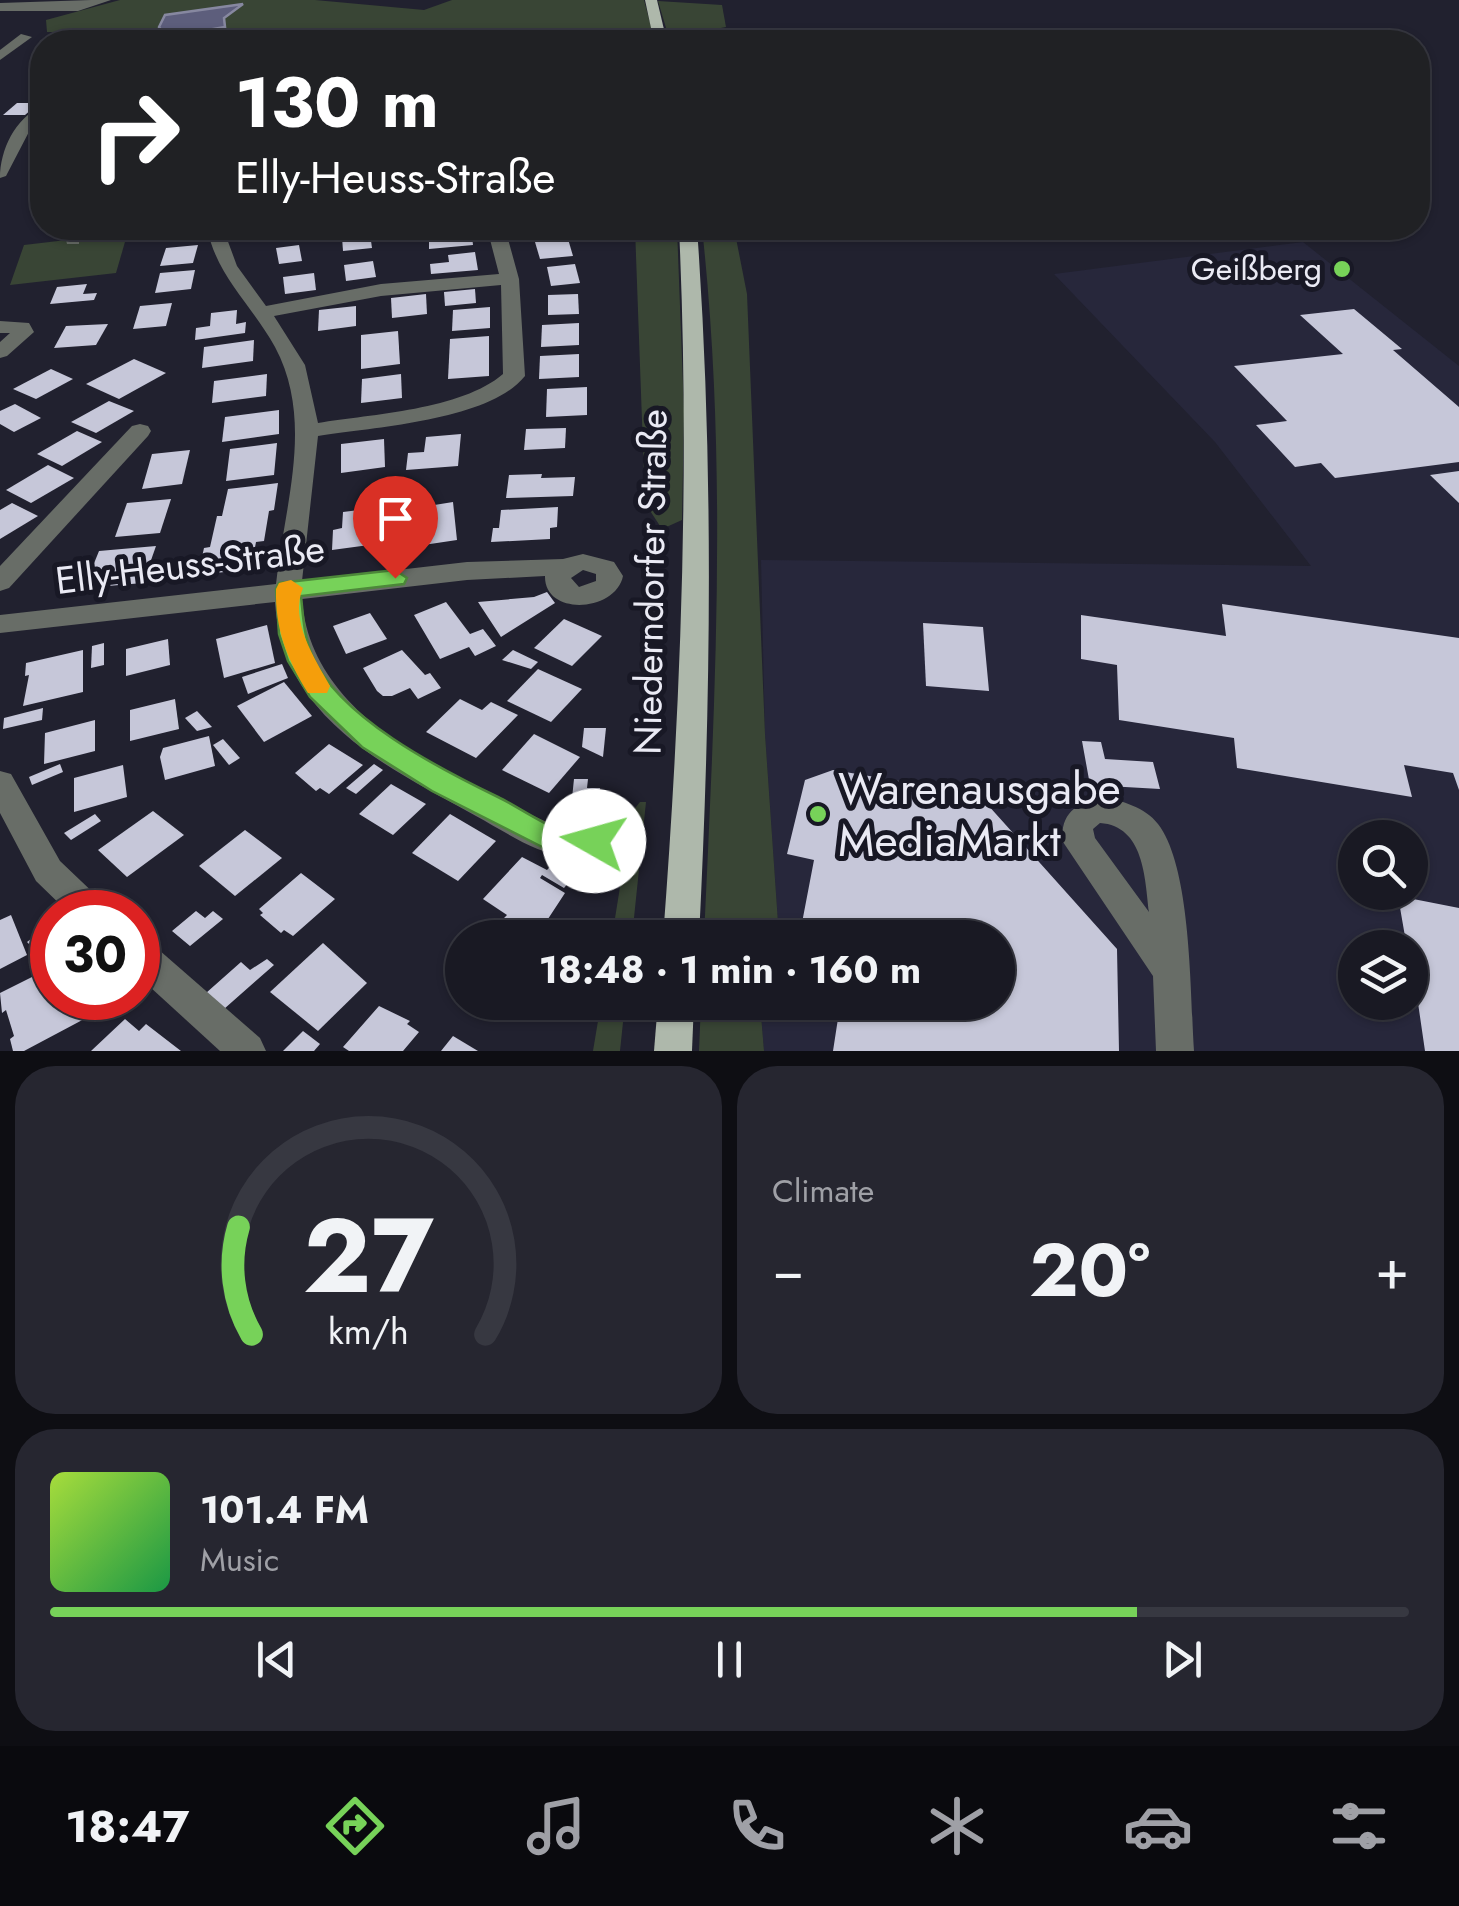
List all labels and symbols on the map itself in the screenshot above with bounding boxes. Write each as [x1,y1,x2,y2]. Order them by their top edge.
place label: Geißberg [1191,246,1322,292]
marker: Geißberg [1331,258,1353,280]
street label: Niederndorfer Straße [619,409,681,755]
pin [353,476,438,579]
street label: Elly-Heuss-Straße [52,520,328,608]
place label: Warenausgabe MediaMarkt [838,756,1121,873]
position arrow [542,789,646,893]
marker: Warenausgabe MediaMarkt [807,803,829,825]
speed limit sign: 30 [30,890,160,1020]

